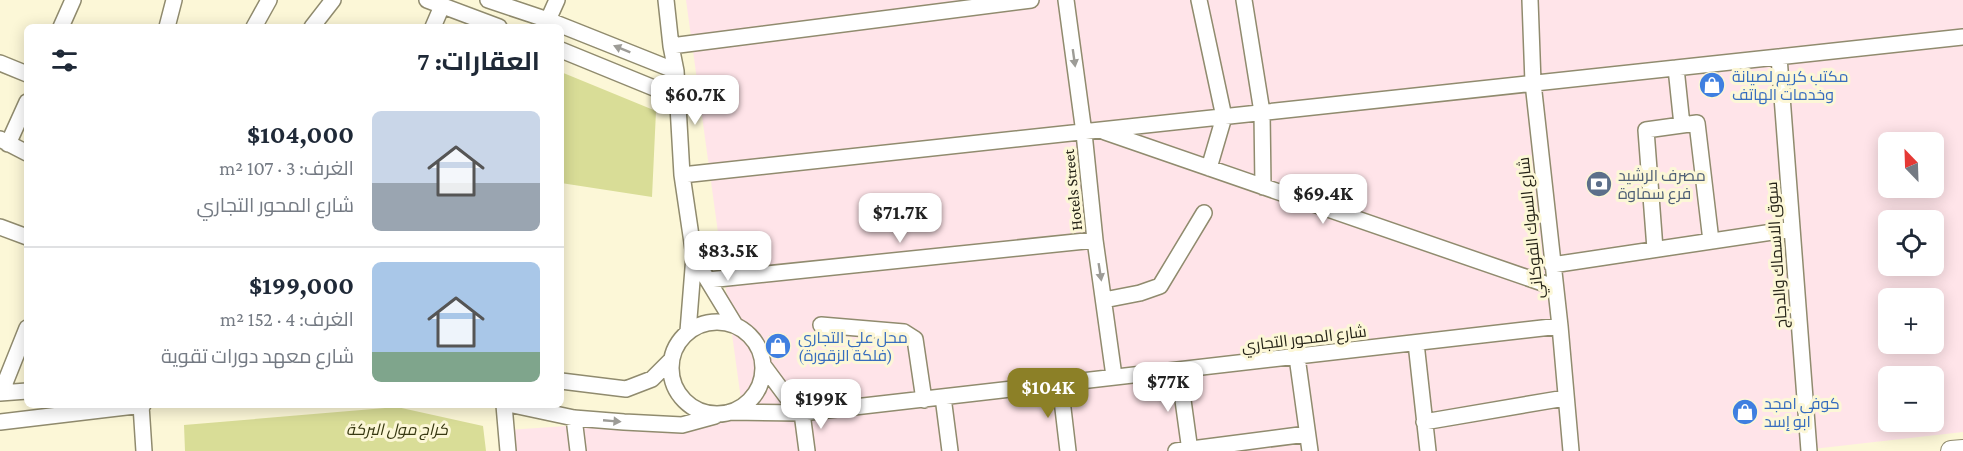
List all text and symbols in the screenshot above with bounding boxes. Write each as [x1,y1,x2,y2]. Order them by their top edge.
icon: filters [48,44,81,77]
one-way arrow [612,44,630,54]
text: العقارات: 7 [417,47,540,76]
one-way arrow [1069,49,1078,68]
place label: مكتب كريم لصيانة وخدمات الهاتف [1732,68,1848,105]
shop icon: مكتب كريم لصيانة وخدمات الهاتف [1697,70,1727,100]
pin: $60.7K [646,75,744,126]
text: $60.7K [665,83,725,105]
text: $104,000 [247,120,354,149]
north arrow [1878,132,1944,198]
map controls [1878,132,1944,432]
icon: home [420,135,492,207]
street label: Hotels Street [1060,148,1085,231]
street label: شارع السوك الفوكاني [1515,156,1551,300]
text: الغرف: 3 · 107 m² [219,157,354,179]
place label: مصرف الرشيد فرع سماوة [1618,167,1706,205]
bank icon: مصرف الرشيد فرع سماوة [1584,169,1614,199]
pin: $69.4K [1274,174,1372,225]
street label: سوق الاسماك والدجاج [1763,181,1793,329]
text: $69.4K [1293,182,1353,204]
pin: $71.7K [851,193,949,244]
text: شارع المحور التجاري [197,194,354,216]
text: $71.7K [873,201,927,223]
button: locate [1878,210,1944,276]
pin: $83.5K [679,231,777,282]
text: $83.5K [698,239,758,261]
one-way arrow [1096,263,1105,282]
text: $199,000 [249,271,354,300]
icon: home [420,286,492,358]
button: + [1878,288,1944,354]
text: الغرف: 4 · 152 m² [220,308,354,330]
street label: شارع المحور التجاري [1241,322,1368,360]
place label: محل علي التجاري (فلكة الزقورة) [798,329,908,365]
shop icon: محل علي التجاري (فلكة الزقورة) [763,331,793,361]
text: شارع معهد دورات تقوية [161,345,354,367]
pin: $77K [1132,362,1204,413]
button: − [1878,366,1944,432]
pin: $104K [1006,368,1090,419]
text: $77K [1147,370,1189,392]
text: $104K [1021,376,1075,398]
pin: $199K [779,379,863,430]
text: $199K [795,387,847,409]
place label: كوفي امجد ابو إسد [1764,395,1840,431]
shop icon: كوفي امجد ابو إسد [1730,397,1760,427]
one-way arrow [603,416,622,426]
park label: كراج مول البركة [346,421,448,441]

